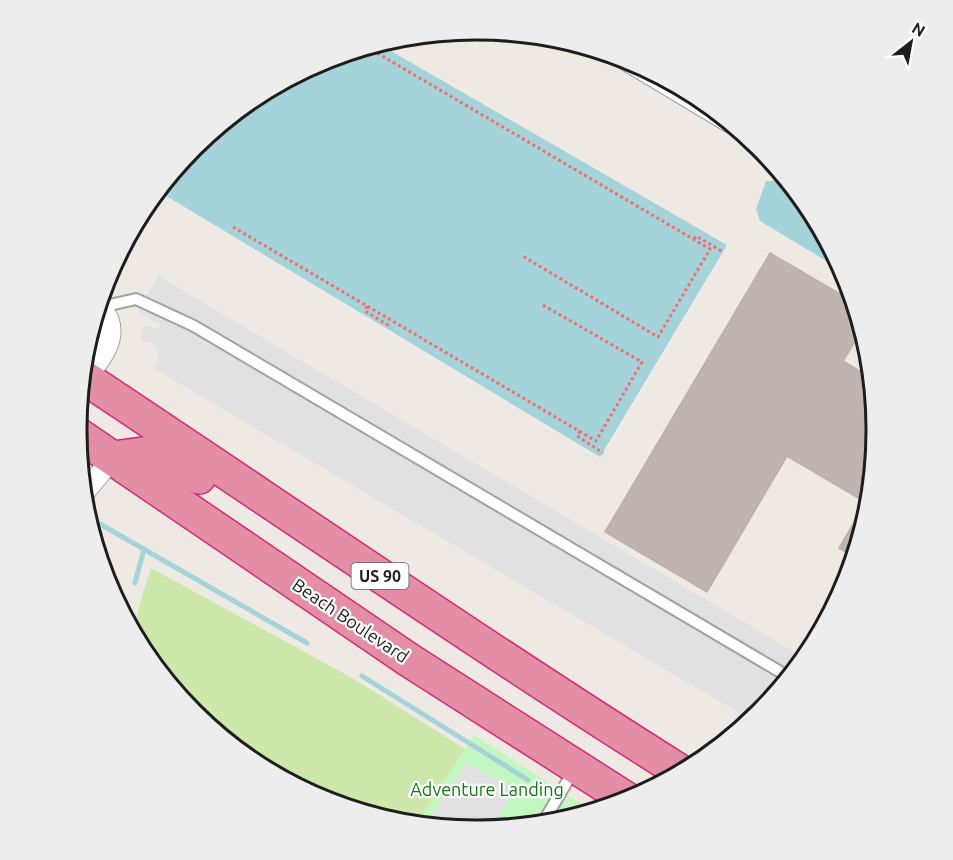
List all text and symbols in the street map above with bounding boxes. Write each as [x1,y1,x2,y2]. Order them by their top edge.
north arrow [881,12,941,72]
text: N [909,18,928,40]
road number: US 90 [352,563,409,589]
street label: Beach Boulevard [289,574,413,666]
park label: Adventure Landing [410,779,564,799]

